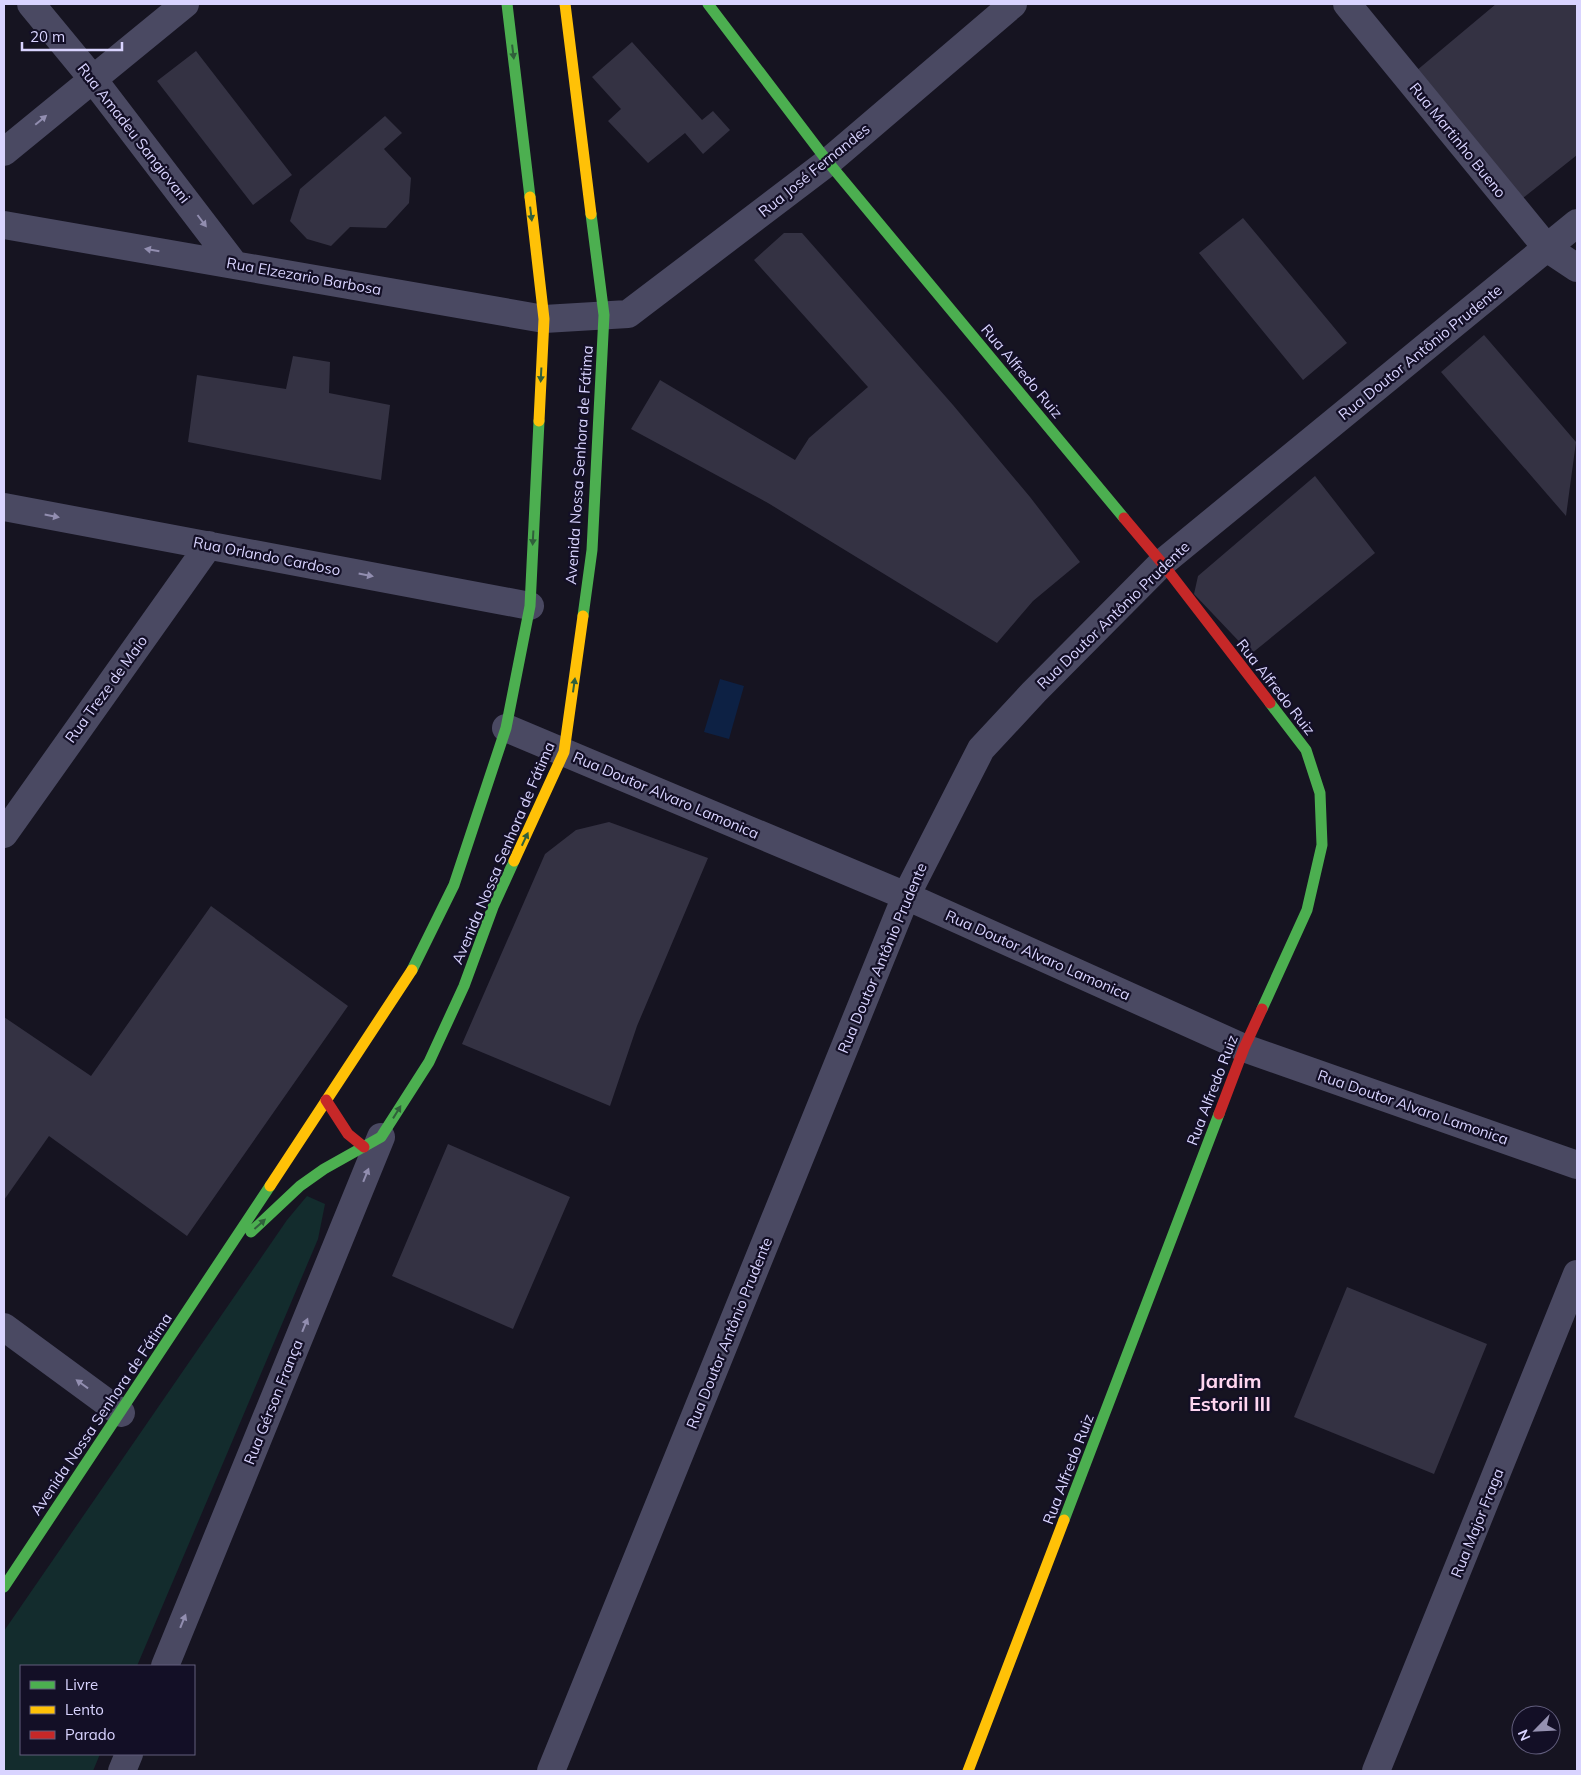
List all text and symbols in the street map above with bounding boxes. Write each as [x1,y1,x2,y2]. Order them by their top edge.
scale bar [22,20,122,52]
text: 20 m [30,27,65,46]
one-way arrow [509,44,517,60]
street label: Rua Amadeu Sangiovani [73,59,195,207]
street label: Rua Martinho Bueno [1406,78,1510,202]
one-way arrow [35,115,48,126]
street label: Rua José Fernandes [754,119,874,221]
one-way arrow [527,206,535,222]
one-way arrow [196,214,207,227]
one-way arrow [143,245,159,253]
street label: Rua Elzezario Barbosa [225,253,383,299]
street label: Rua Doutor Antônio Prudente [1334,280,1506,424]
street label: Rua Alfredo Ruiz [977,320,1067,422]
street label: Avenida Nossa Senhora de Fátima [561,345,597,585]
one-way arrow [537,368,545,384]
one-way arrow [44,512,59,520]
one-way arrow [529,530,537,546]
street label: Rua Orlando Cardoso [192,532,342,580]
street label: Rua Doutor Antônio Prudente [1033,537,1193,693]
one-way arrow [359,572,375,580]
street label: Rua Treze de Maio [61,632,151,746]
street label: Rua Alfredo Ruiz [1232,635,1320,739]
one-way arrow [570,677,578,693]
street label: Avenida Nossa Senhora de Fátima [447,739,559,967]
street label: Rua Doutor Alvaro Lamonica [570,747,762,843]
one-way arrow [520,831,529,846]
street label: Rua Doutor Antônio Prudente [833,860,931,1056]
street label: Rua Doutor Alvaro Lamonica [943,906,1133,1004]
street label: Rua Alfredo Ruiz [1182,1032,1242,1148]
street label: Rua Doutor Alvaro Lamonica [1315,1065,1511,1149]
one-way arrow [393,1106,402,1119]
one-way arrow [362,1167,370,1182]
one-way arrow [254,1219,267,1230]
street label: Rua Doutor Antônio Prudente [682,1234,776,1432]
street label: Avenida Nossa Senhora de Fátima [26,1309,176,1519]
one-way arrow [301,1318,309,1332]
street label: Rua Gérson França [239,1337,307,1467]
district label: Jardim Estoril III [1189,1368,1271,1416]
one-way arrow [75,1379,88,1389]
street label: Rua Alfredo Ruiz [1038,1411,1098,1527]
street label: Rua Major Fraga [1446,1466,1508,1580]
one-way arrow [180,1614,188,1628]
legend [20,1665,195,1755]
text: Livre [65,1675,98,1694]
text: Lento [65,1700,104,1719]
north arrow [1511,1705,1561,1755]
text: Parado [65,1725,115,1744]
text: N [1514,1727,1534,1744]

